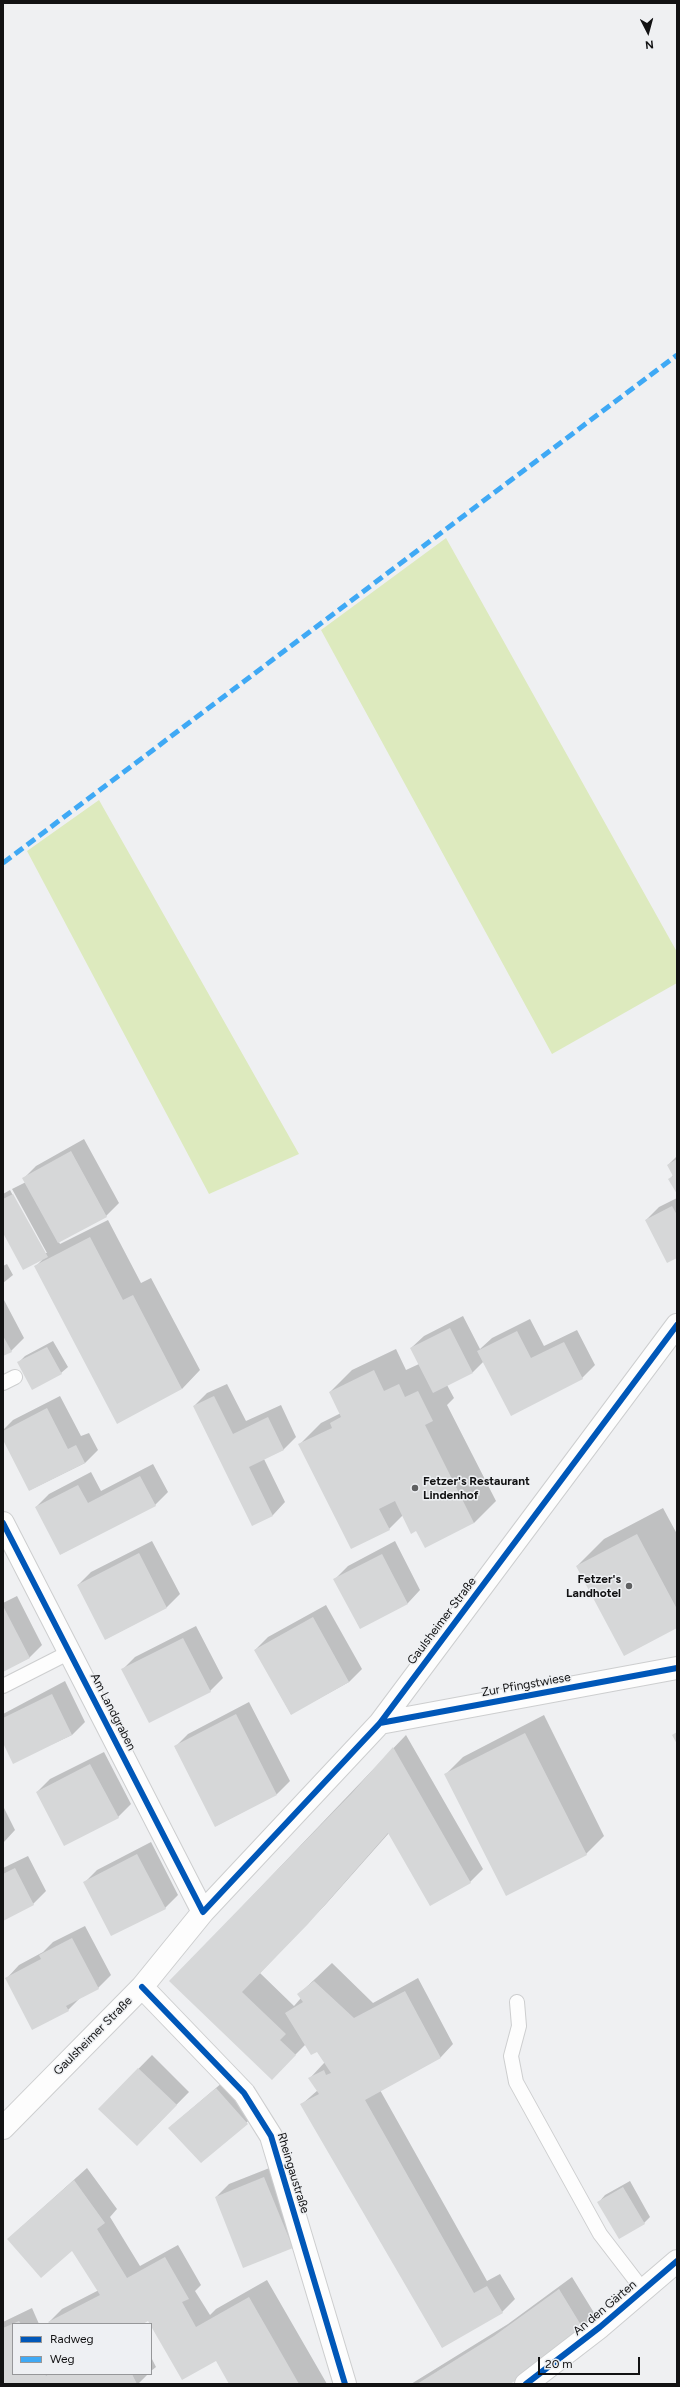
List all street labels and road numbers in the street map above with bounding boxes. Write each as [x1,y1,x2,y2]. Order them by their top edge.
street label: Gaulsheimer Straße [405,1575,479,1667]
street label: Zur Pfingstwiese [480,1670,572,1700]
street label: Am Landgraben [87,1671,139,1753]
street label: Gaulsheimer Straße [51,1994,135,2078]
street label: Rheingaustraße [274,2131,312,2215]
street label: An den Gärten [570,2277,640,2339]

